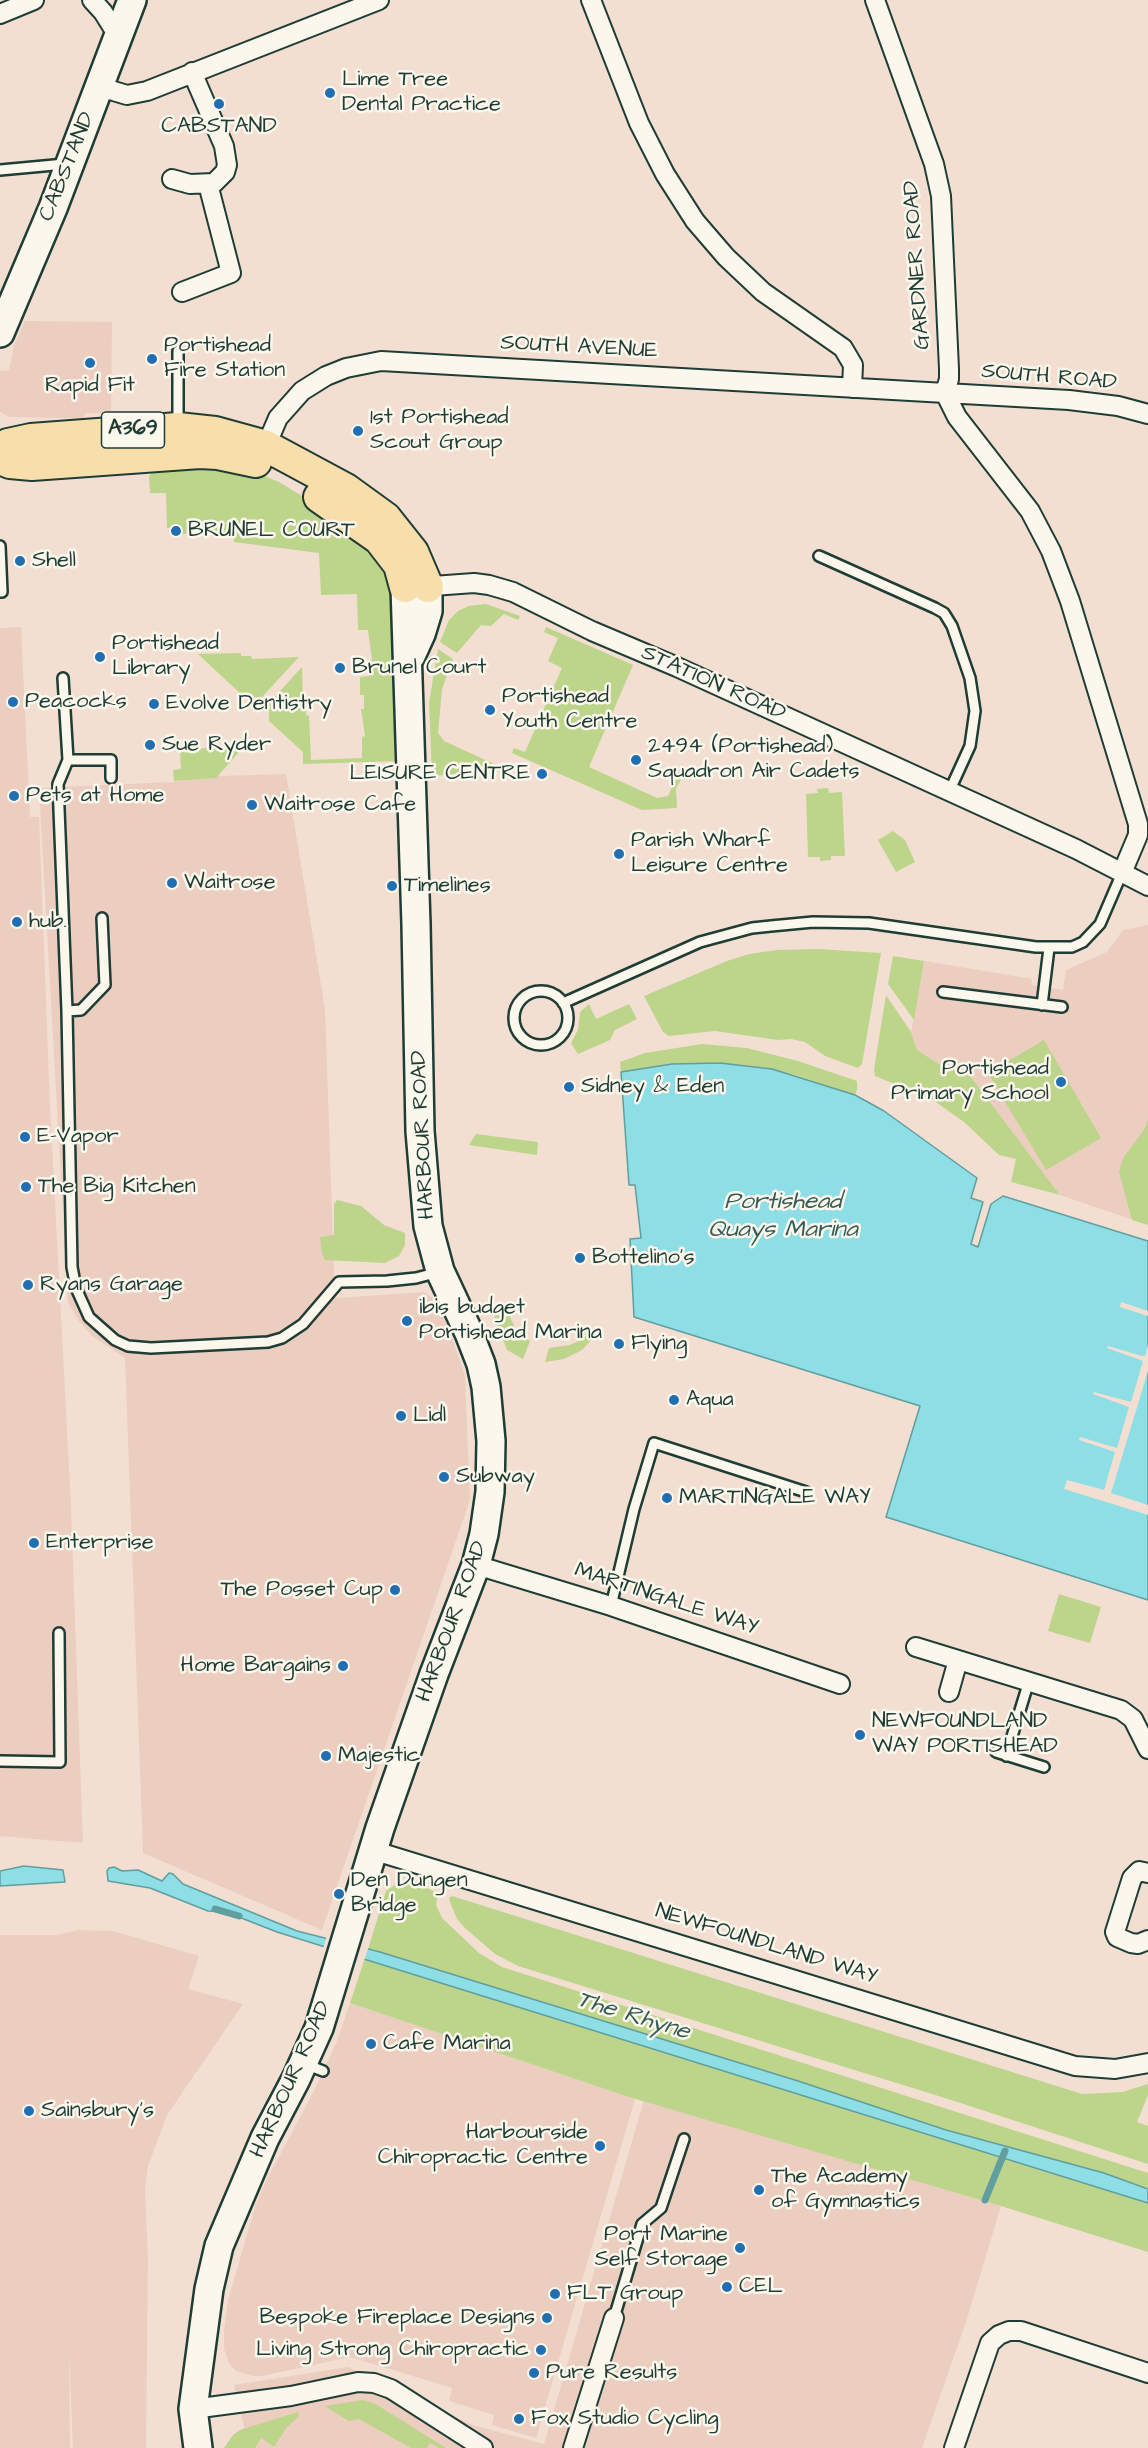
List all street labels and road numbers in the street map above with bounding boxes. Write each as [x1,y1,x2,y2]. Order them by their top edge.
street label: CABSTAND [34,109,102,225]
street label: GARDNER ROAD [899,180,937,350]
street label: SOUTH AVENUE [500,331,658,365]
street label: SOUTH ROAD [980,359,1118,397]
road number: A369 [102,412,164,448]
street label: STATION ROAD [637,640,789,728]
street label: HARBOUR ROAD [406,1050,442,1220]
street label: HARBOUR ROAD [412,1538,494,1706]
street label: MARTINGALE WAY [571,1558,761,1642]
street label: NEWFOUNDLAND WAY [652,1899,880,1991]
street label: HARBOUR ROAD [246,1997,338,2163]

